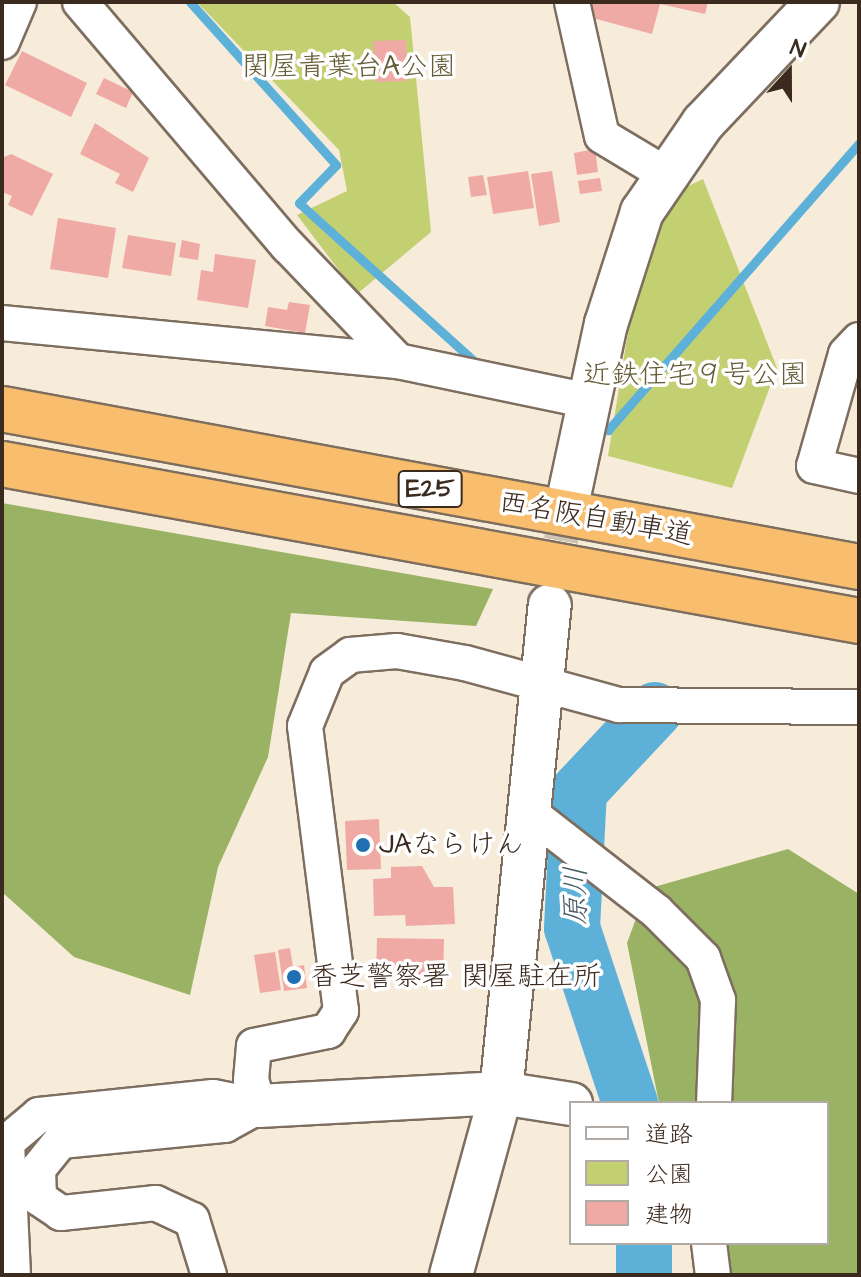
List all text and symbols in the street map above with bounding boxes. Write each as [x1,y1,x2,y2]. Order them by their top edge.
north arrow [749,32,829,112]
text: N [786,32,810,66]
park label: 関屋青葉台A公園 [242,50,456,84]
park label: 近鉄住宅９号公園 [583,358,807,392]
road number: E25 [396,467,464,511]
street label: 西名阪自動車道 [497,485,695,553]
place label: JAならけん [379,828,524,862]
marker: JAならけん [354,836,372,854]
water label: 原川 [558,866,594,926]
place label: 香芝警察署 関屋駐在所 [310,960,601,994]
marker: 香芝警察署 関屋駐在所 [285,968,303,986]
legend [569,1101,829,1245]
text: 道路 [645,1118,693,1152]
text: 公園 [645,1158,693,1192]
text: 建物 [645,1198,693,1232]

